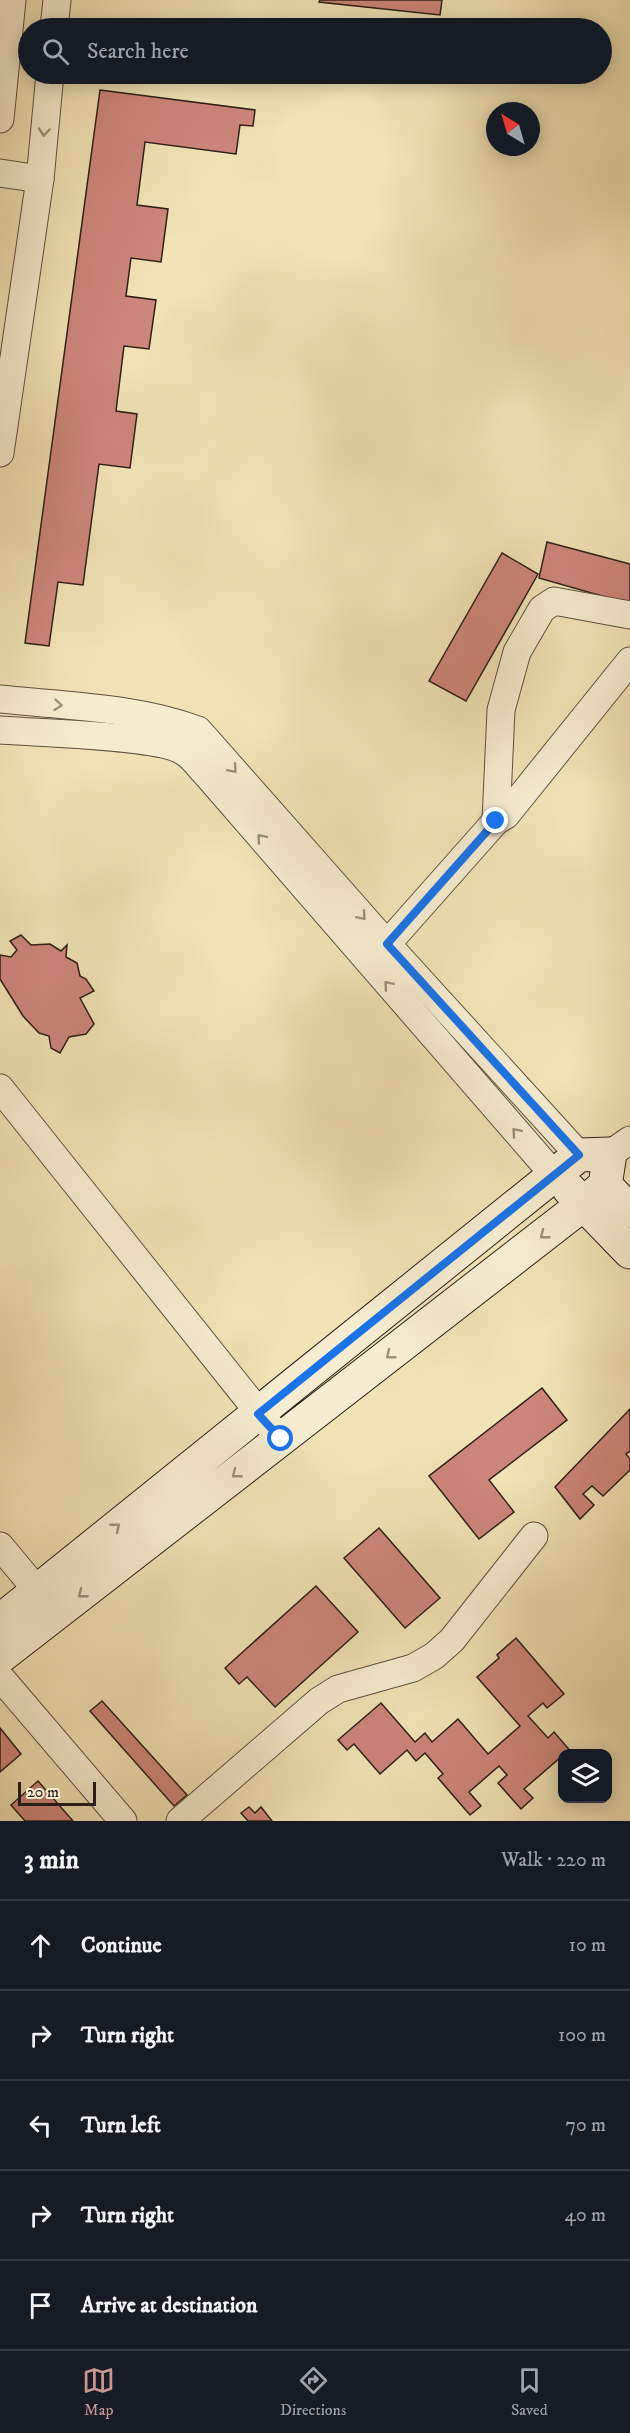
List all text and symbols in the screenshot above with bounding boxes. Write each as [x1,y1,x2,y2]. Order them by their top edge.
search box [18,18,612,84]
icon: search [39,35,72,68]
text: Search here [87,38,189,65]
north arrow [486,102,540,156]
one-way arrow [38,127,51,136]
one-way arrow [54,698,63,711]
one-way arrow [226,762,237,773]
route end [482,807,508,833]
one-way arrow [257,834,268,845]
one-way arrow [355,909,366,919]
one-way arrow [384,981,395,992]
one-way arrow [512,1128,523,1139]
one-way arrow [540,1228,551,1239]
one-way arrow [386,1347,397,1358]
route start [267,1425,293,1451]
one-way arrow [232,1467,243,1478]
one-way arrow [109,1524,120,1535]
one-way arrow [78,1587,89,1598]
map controls [558,1749,612,1803]
button: layers [558,1749,612,1803]
scale bar [18,1779,96,1806]
text: 20 m [27,1782,59,1802]
text: 3 min [24,1844,79,1877]
text: Walk · 220 m [501,1848,606,1873]
icon: ahead [24,1929,57,1962]
text: Continue [81,1932,162,1959]
text: 10 m [569,1933,606,1958]
icon: right [24,2019,57,2052]
text: Turn right [81,2022,174,2049]
text: 100 m [558,2023,606,2048]
icon: left [24,2109,57,2142]
text: Turn left [81,2112,161,2139]
text: 70 m [565,2113,606,2138]
icon: right [24,2199,57,2232]
text: Turn right [81,2202,174,2229]
text: 40 m [564,2203,606,2228]
icon: arrive [24,2289,57,2322]
text: Arrive at destination [81,2292,258,2319]
tab: Map [82,2364,115,2420]
tab: Directions [280,2364,346,2420]
tab: Saved [511,2364,548,2420]

